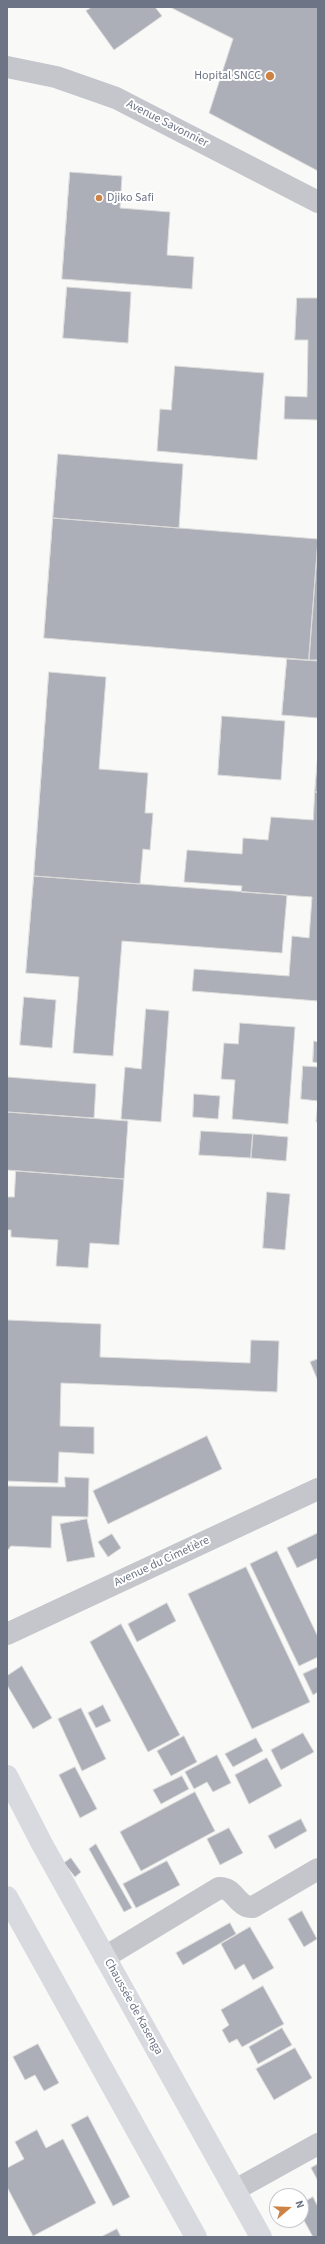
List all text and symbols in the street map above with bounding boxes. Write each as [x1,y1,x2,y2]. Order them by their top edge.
place label: Hopital SNCC [194,69,261,83]
marker: Hopital SNCC [264,70,276,82]
street label: Avenue Savonnier [124,97,210,151]
place label: Djiko Safi [107,191,154,205]
marker: Djiko Safi [94,193,104,203]
street label: Avenue du Cimetière [112,1534,212,1590]
street label: Chaussée de Kasenga [101,1956,165,2058]
north arrow [269,2188,309,2228]
text: N [292,2198,308,2210]

